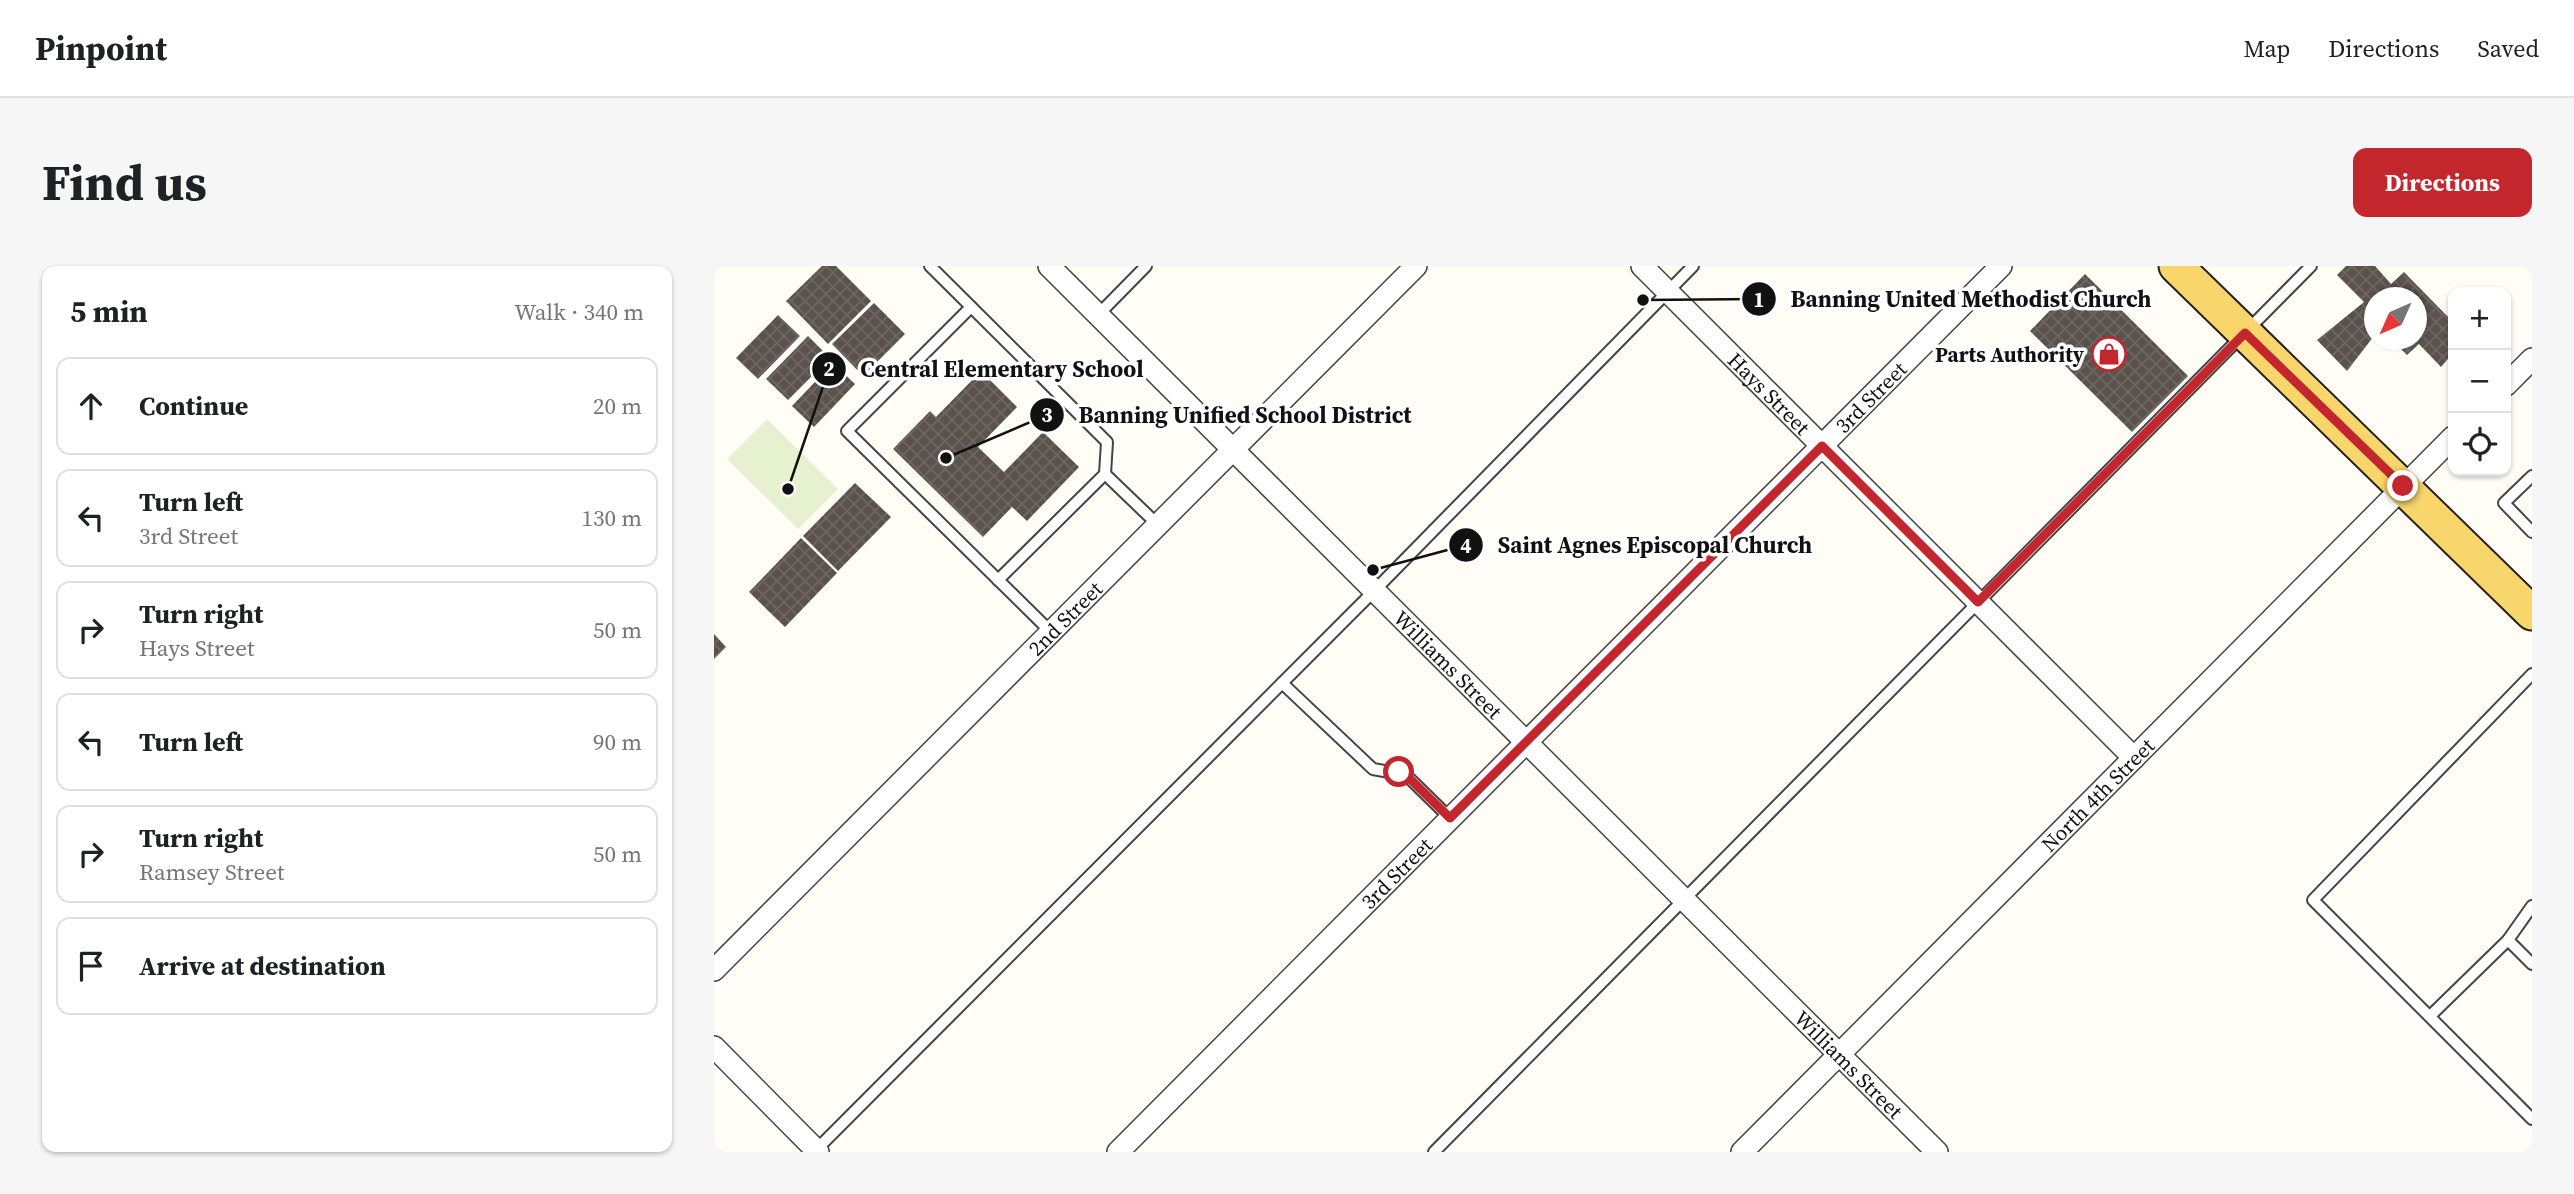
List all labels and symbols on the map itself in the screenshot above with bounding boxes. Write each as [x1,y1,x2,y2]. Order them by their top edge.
callout: Banning United Methodist Church [1742,277,2166,321]
text: Banning United Methodist Church [1791,283,2151,315]
text: 1 [1753,285,1765,314]
north arrow [2364,287,2427,350]
shop icon: Parts Authority [2090,335,2128,373]
place label: Parts Authority [1935,340,2085,369]
street label: Hays Street [1722,346,1817,441]
callout: Central Elementary School [811,347,1158,391]
text: Central Elementary School [860,353,1144,385]
text: 2 [823,354,835,383]
street label: 3rd Street [1828,355,1913,439]
callout: Banning Unified School District [1029,393,1425,437]
text: Banning Unified School District [1078,399,1412,431]
text: 3 [1041,400,1053,429]
route end [2387,470,2418,501]
callout: Saint Agnes Episcopal Church [1448,523,1826,567]
text: Saint Agnes Episcopal Church [1498,529,1812,561]
text: 4 [1460,531,1472,560]
street label: 2nd Street [1021,574,1109,662]
street label: Williams Street [1388,604,1509,725]
street label: North 4th Street [2034,731,2161,858]
route start [1383,756,1414,787]
street label: 3rd Street [1354,831,1438,915]
street label: Williams Street [1788,1003,1910,1125]

